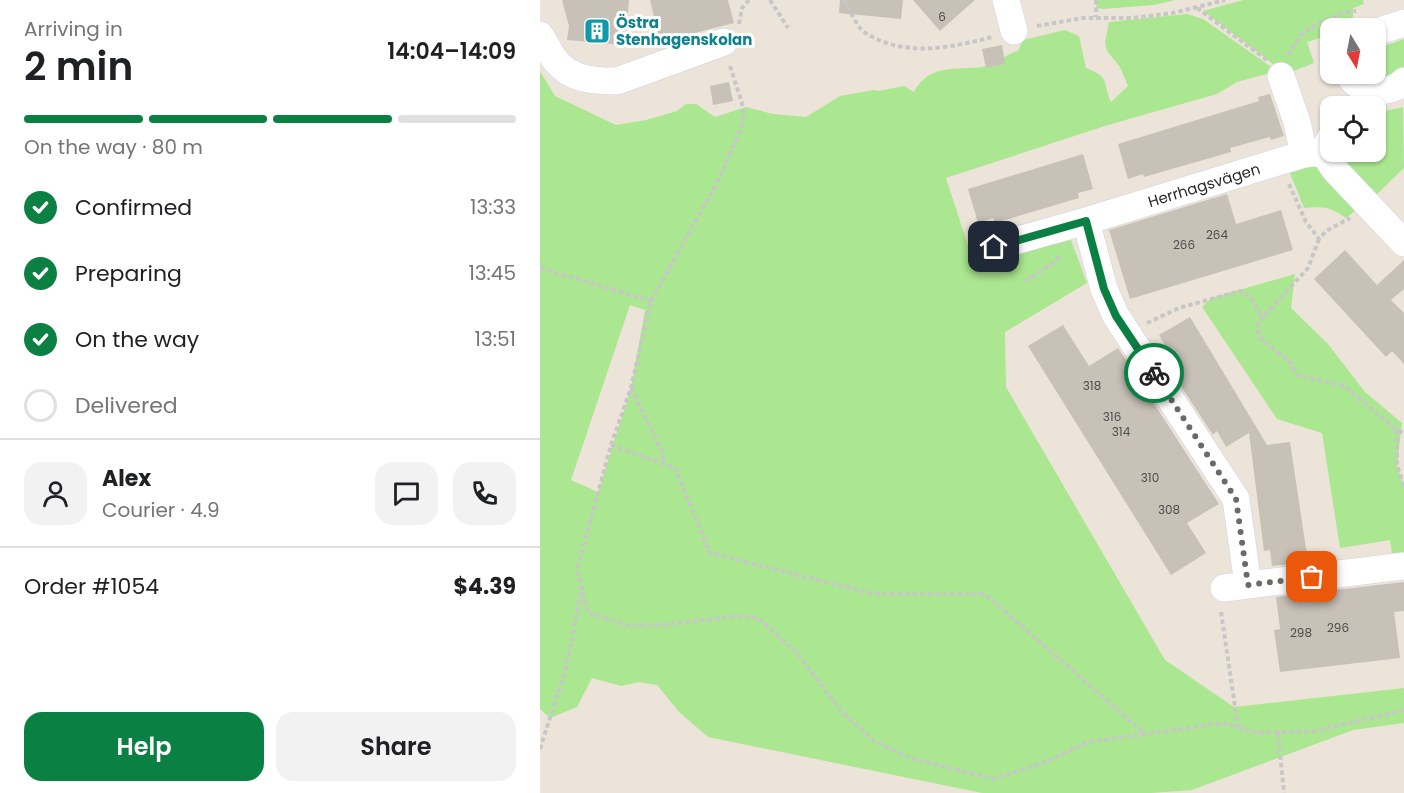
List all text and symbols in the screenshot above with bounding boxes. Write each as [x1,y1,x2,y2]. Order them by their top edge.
house number: 6 [938,8,946,25]
place label: Östra Stenhagenskolan [616,12,752,50]
text: Arriving in [24,15,123,43]
building icon: Östra Stenhagenskolan [582,16,612,46]
north arrow [1320,18,1386,84]
map controls [1320,18,1386,162]
text: 14:04–14:09 [387,36,516,67]
text: 2 min [24,39,133,94]
button: locate [1320,96,1386,162]
text: On the way · 80 m [24,133,203,161]
street label: Herrhagsvägen [1145,158,1263,212]
icon: check [24,191,57,224]
text: Confirmed [75,192,192,223]
text: 13:33 [470,193,516,221]
pin [968,221,1019,272]
house number: 264 [1206,226,1228,243]
icon: home [977,230,1010,263]
house number: 266 [1173,236,1195,253]
icon: check [24,257,57,290]
text: Preparing [75,258,182,289]
text: 13:45 [468,259,516,287]
icon: check [24,323,57,356]
text: On the way [75,324,199,355]
text: 13:51 [475,325,516,353]
courier [1124,343,1184,403]
icon: bike [1138,357,1171,390]
house number: 318 [1083,377,1101,394]
text: Delivered [75,390,178,421]
house number: 316 [1103,408,1121,425]
house number: 314 [1112,423,1131,440]
button: person [24,462,87,525]
button: chat [375,462,438,525]
button: phone [453,462,516,525]
text: Alex [102,463,151,494]
house number: 310 [1141,469,1159,486]
text: Courier · 4.9 [102,496,220,524]
house number: 308 [1158,501,1180,518]
pin [1286,551,1337,602]
icon: bag [1295,560,1328,593]
text: Order #1054 [24,571,159,602]
text: $4.39 [454,571,516,602]
house number: 296 [1327,619,1349,636]
house number: 298 [1290,624,1312,641]
button: Help [24,712,264,781]
button: Share [276,712,516,781]

